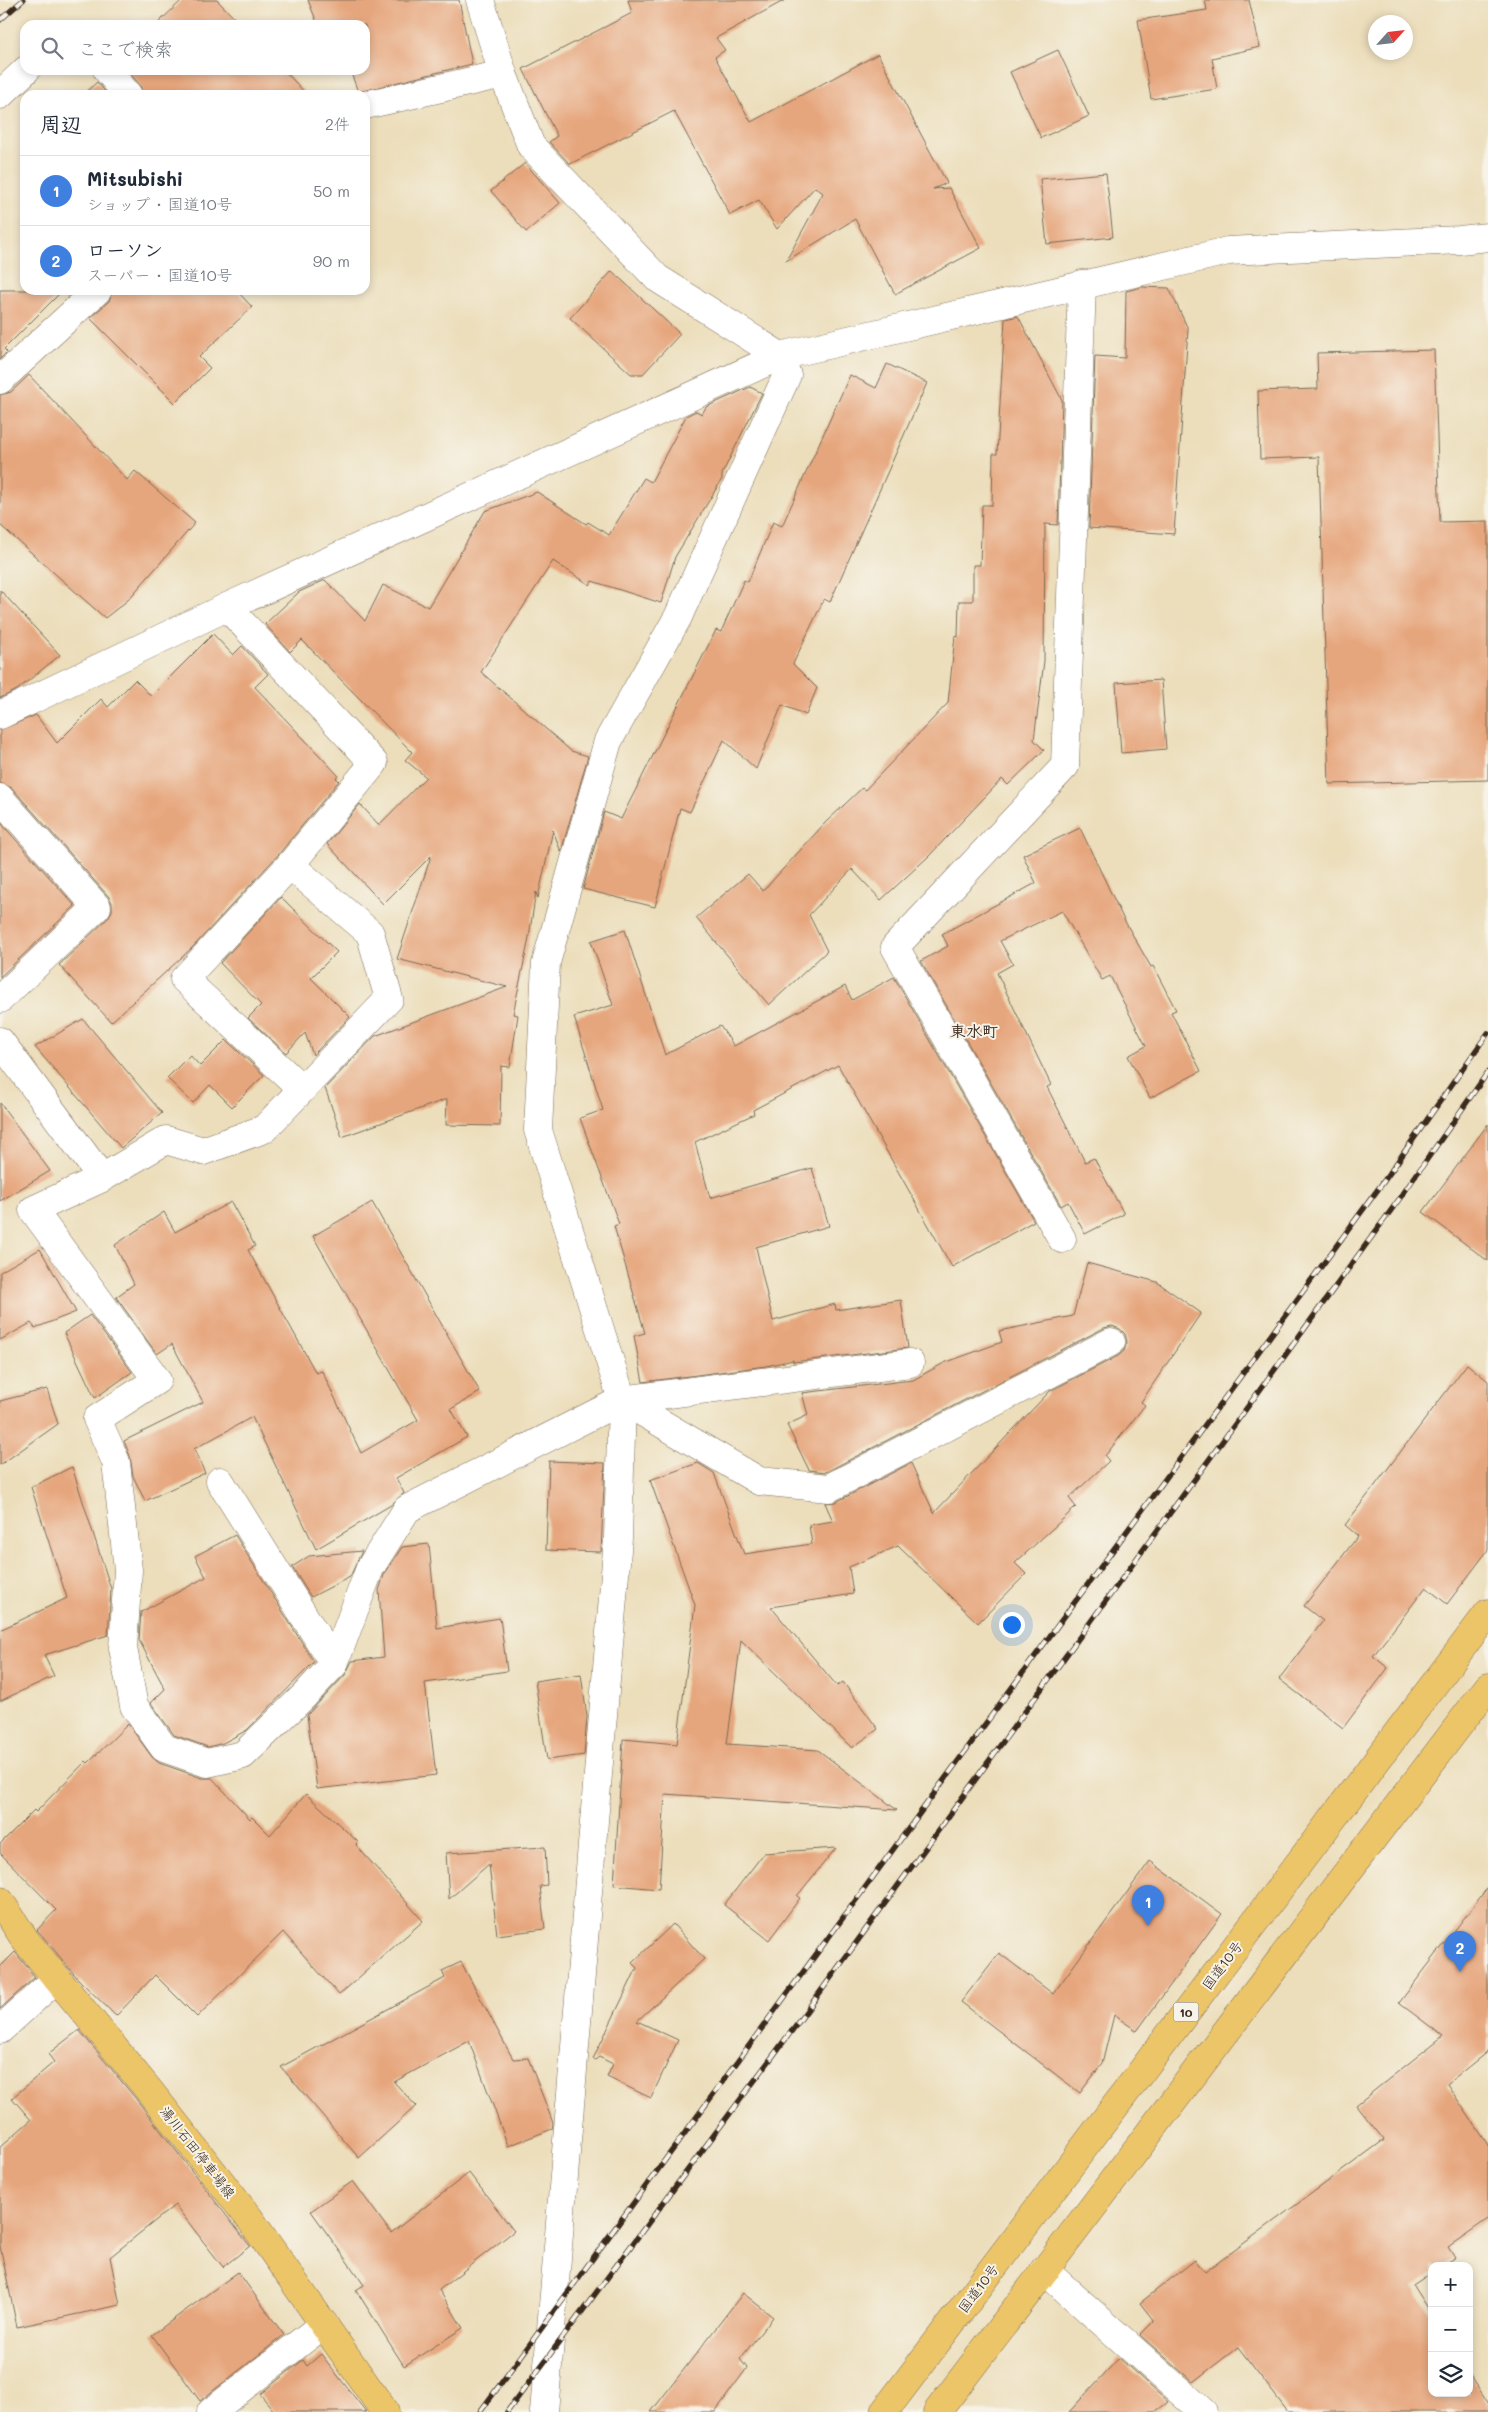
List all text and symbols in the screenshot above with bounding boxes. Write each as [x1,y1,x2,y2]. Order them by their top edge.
north arrow [1368,15,1413,60]
search box [20,20,370,75]
icon: search [38,34,66,62]
text: ここで検索 [78,36,173,61]
text: 周辺 [40,110,82,137]
text: 2件 [325,113,350,134]
text: Mitsubishi [87,166,183,191]
text: 1 [52,180,60,201]
text: 50 m [313,180,350,201]
text: ショップ · 国道10号 [87,193,233,214]
text: ローソン [87,237,163,262]
text: 2 [52,250,60,271]
text: 90 m [313,250,350,271]
text: スーパー · 国道10号 [87,264,233,285]
district label: 東水町 [950,1020,998,1041]
your location [999,1612,1025,1638]
pin: 1 [1132,1885,1164,1926]
pin: 2 [1444,1931,1476,1972]
street label: 国道10号 [1197,1937,1247,1993]
road number: 10 [1174,2002,1198,2021]
street label: 湯川石田停車場線 [156,2102,240,2202]
street label: 国道10号 [953,2260,1003,2316]
map controls [1428,2262,1473,2397]
button: + [1428,2262,1473,2307]
button: − [1428,2307,1473,2352]
button: layers [1428,2352,1473,2397]

